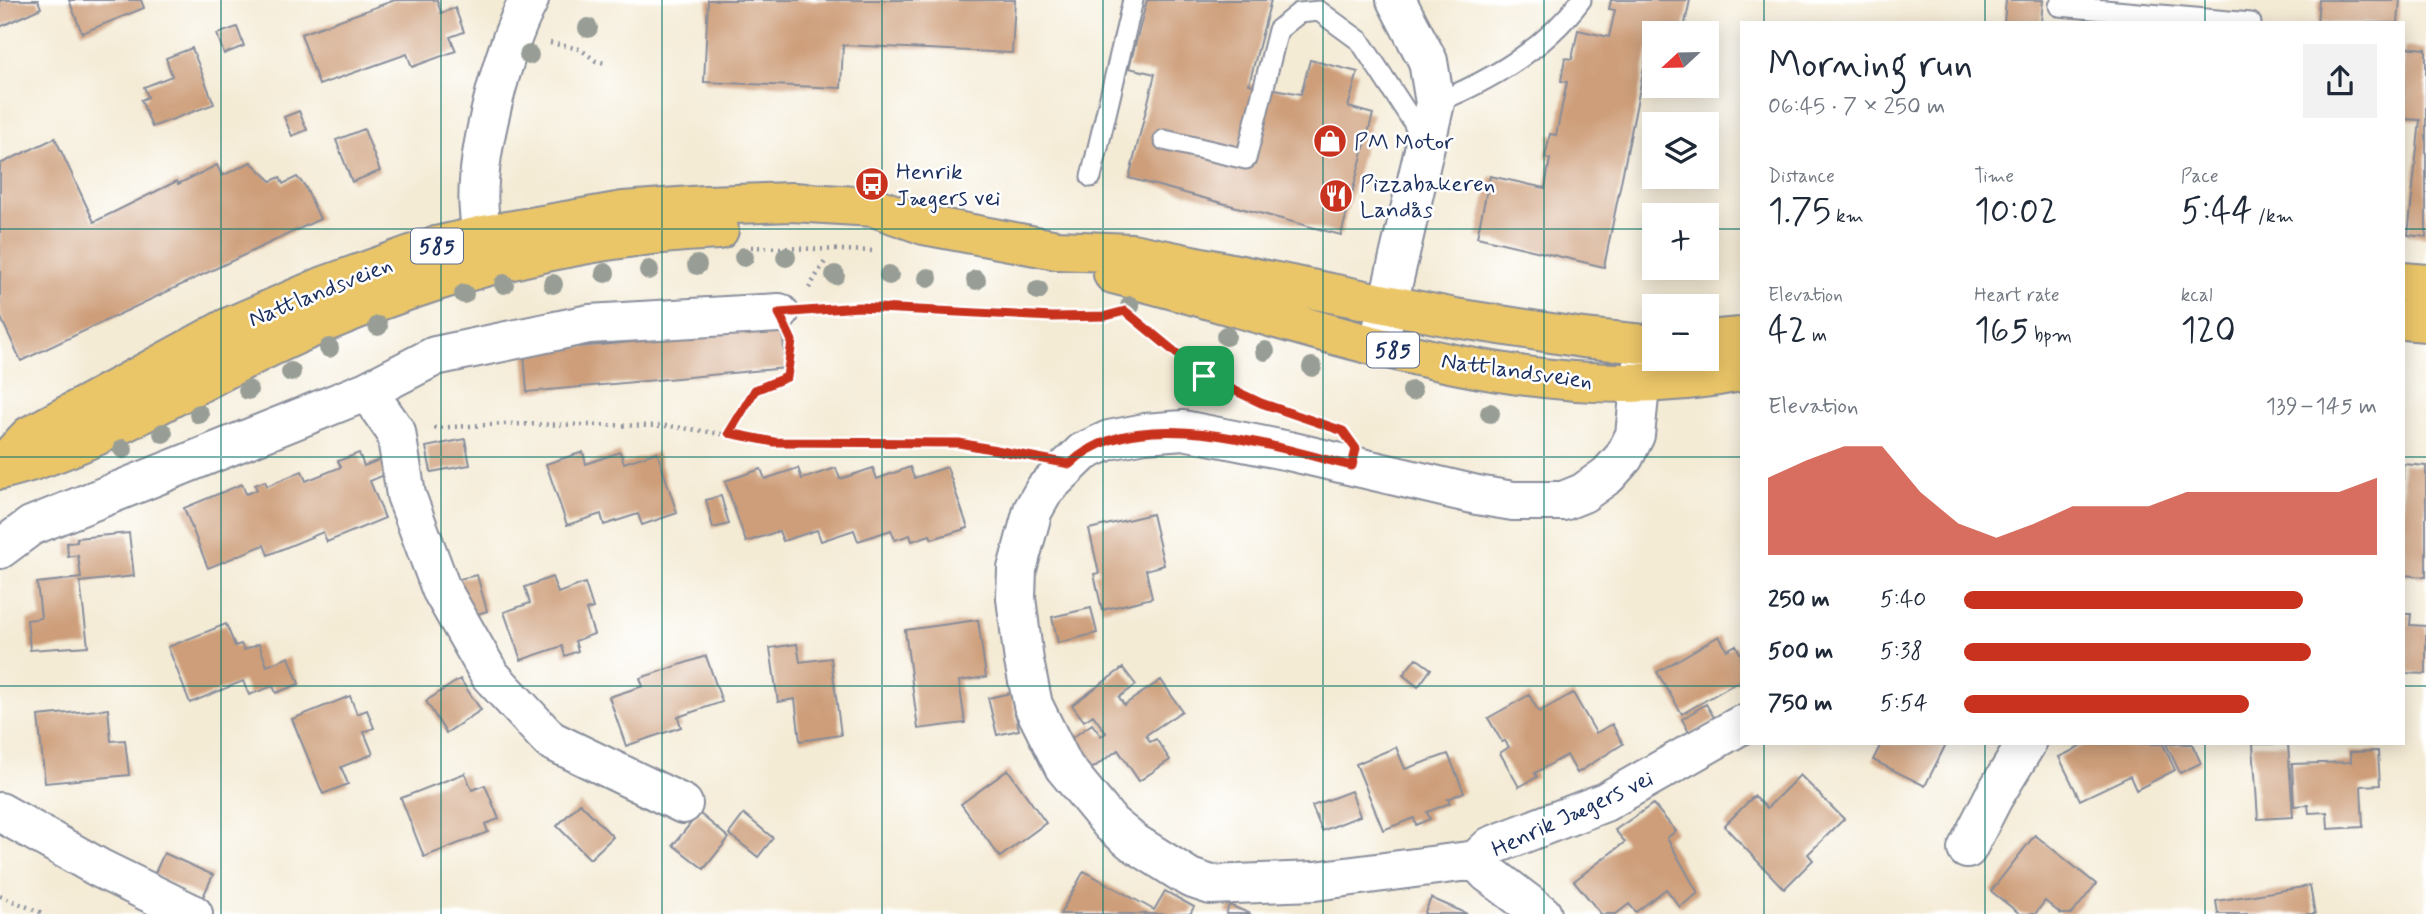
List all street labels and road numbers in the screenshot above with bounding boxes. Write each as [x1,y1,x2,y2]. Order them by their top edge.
road number: 585 [411,229,463,264]
street label: Nattlandsveien [244,250,397,335]
road number: 585 [1367,332,1419,368]
street label: Nattlandsveien [1439,347,1594,397]
street label: Henrik Jægers vei [1487,764,1659,865]

